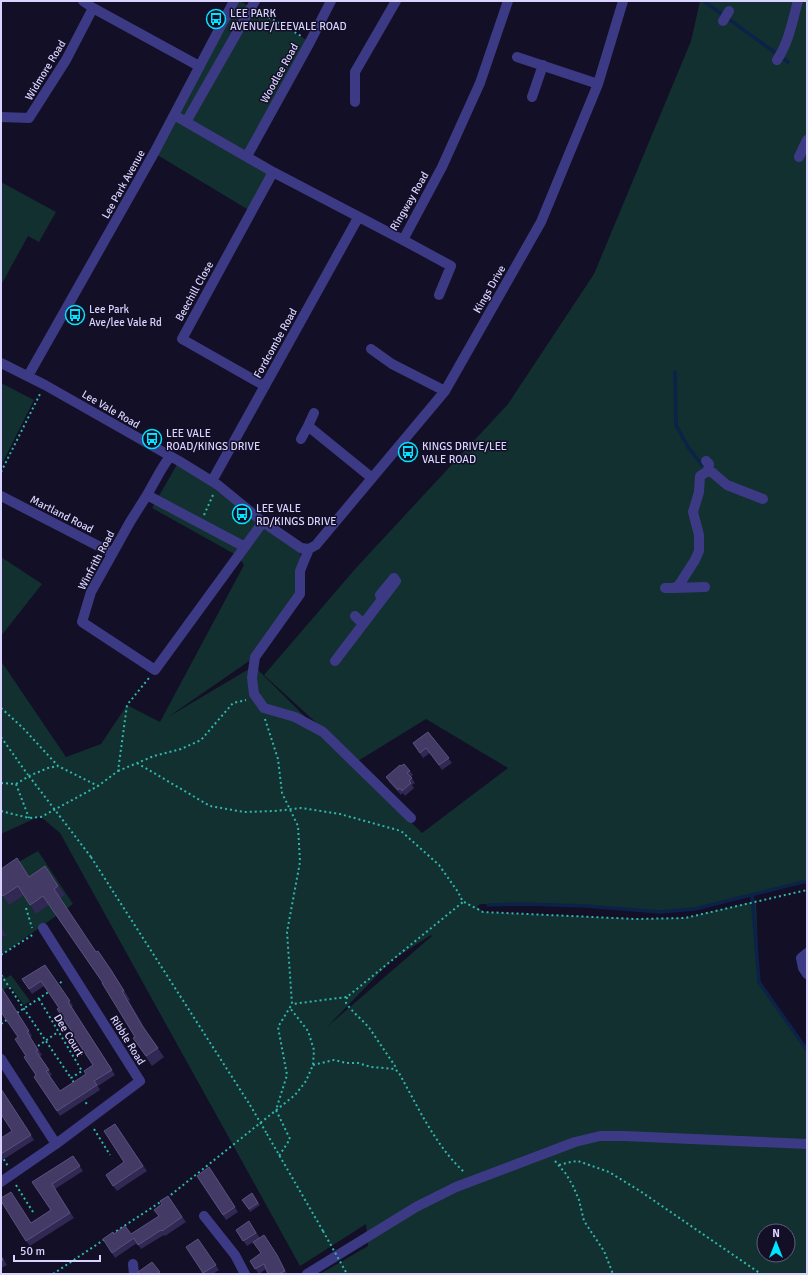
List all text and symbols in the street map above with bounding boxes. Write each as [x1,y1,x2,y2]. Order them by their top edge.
place label: LEE PARK AVENUE/LEEVALE ROAD [230,7,347,33]
bus stop icon: LEE PARK AVENUE/LEEVALE ROAD [205,8,227,30]
street label: Widmore Road [22,38,69,103]
street label: Woodlee Road [258,41,301,105]
street label: Lee Park Avenue [99,147,148,221]
street label: Ringway Road [387,169,432,233]
street label: Beechill Close [173,259,216,323]
street label: Kings Drive [471,263,508,316]
place label: Lee Park Ave/lee Vale Rd [89,303,162,329]
bus stop icon: Lee Park Ave/lee Vale Rd [64,304,86,326]
street label: Fordcombe Road [251,306,300,380]
street label: Lee Vale Road [79,388,142,431]
place label: LEE VALE ROAD/KINGS DRIVE [166,427,260,453]
bus stop icon: LEE VALE ROAD/KINGS DRIVE [141,428,163,450]
place label: KINGS DRIVE/LEE VALE ROAD [422,440,507,466]
bus stop icon: KINGS DRIVE/LEE VALE ROAD [397,441,419,463]
street label: Martland Road [28,493,96,536]
place label: LEE VALE RD/KINGS DRIVE [256,502,336,528]
bus stop icon: LEE VALE RD/KINGS DRIVE [231,503,253,525]
street label: Winfrith Road [75,528,118,592]
street label: Dee Court [51,1012,86,1059]
street label: Ribble Road [107,1013,148,1068]
north arrow [756,1223,796,1263]
text: N [772,1227,780,1240]
scale bar [14,1237,100,1263]
text: 50 m [20,1244,45,1259]

